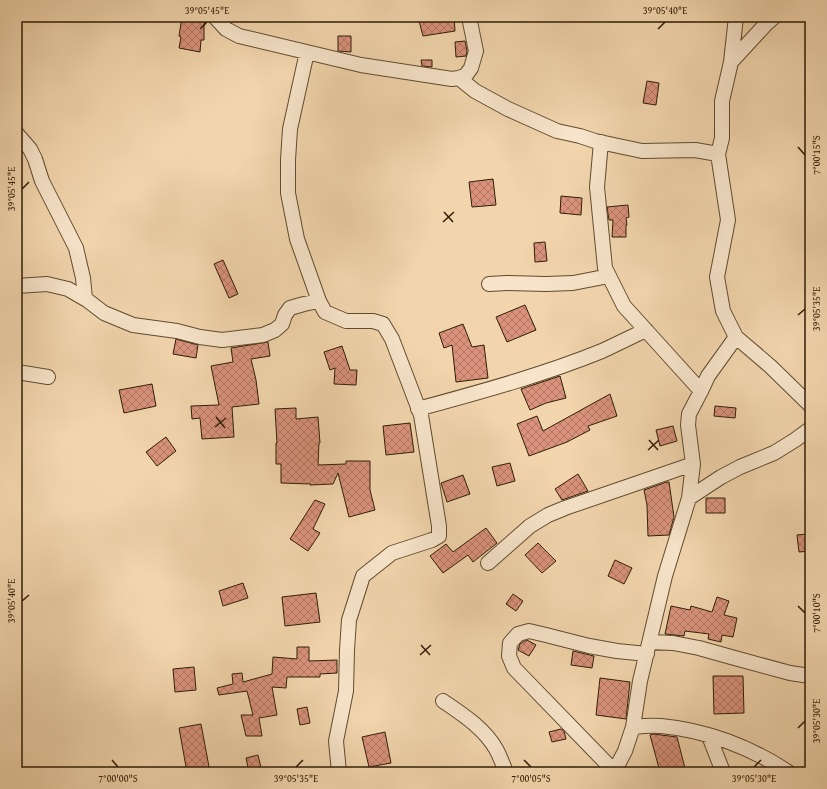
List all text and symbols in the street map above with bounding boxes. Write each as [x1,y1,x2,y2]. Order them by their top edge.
text: 39°05'45"E [185,3,229,18]
text: 39°05'40"E [643,3,687,18]
text: 7°00'15"S [809,135,824,175]
text: 39°05'45"E [4,167,19,211]
text: 39°05'35"E [809,287,824,331]
text: 39°05'40"E [4,579,19,623]
text: 7°00'10"S [809,593,824,633]
text: 39°05'30"E [809,699,824,743]
text: 7°00'00"S [98,771,138,786]
text: 39°05'35"E [274,771,318,786]
text: 7°00'05"S [511,771,551,786]
text: 39°05'30"E [732,771,776,786]

